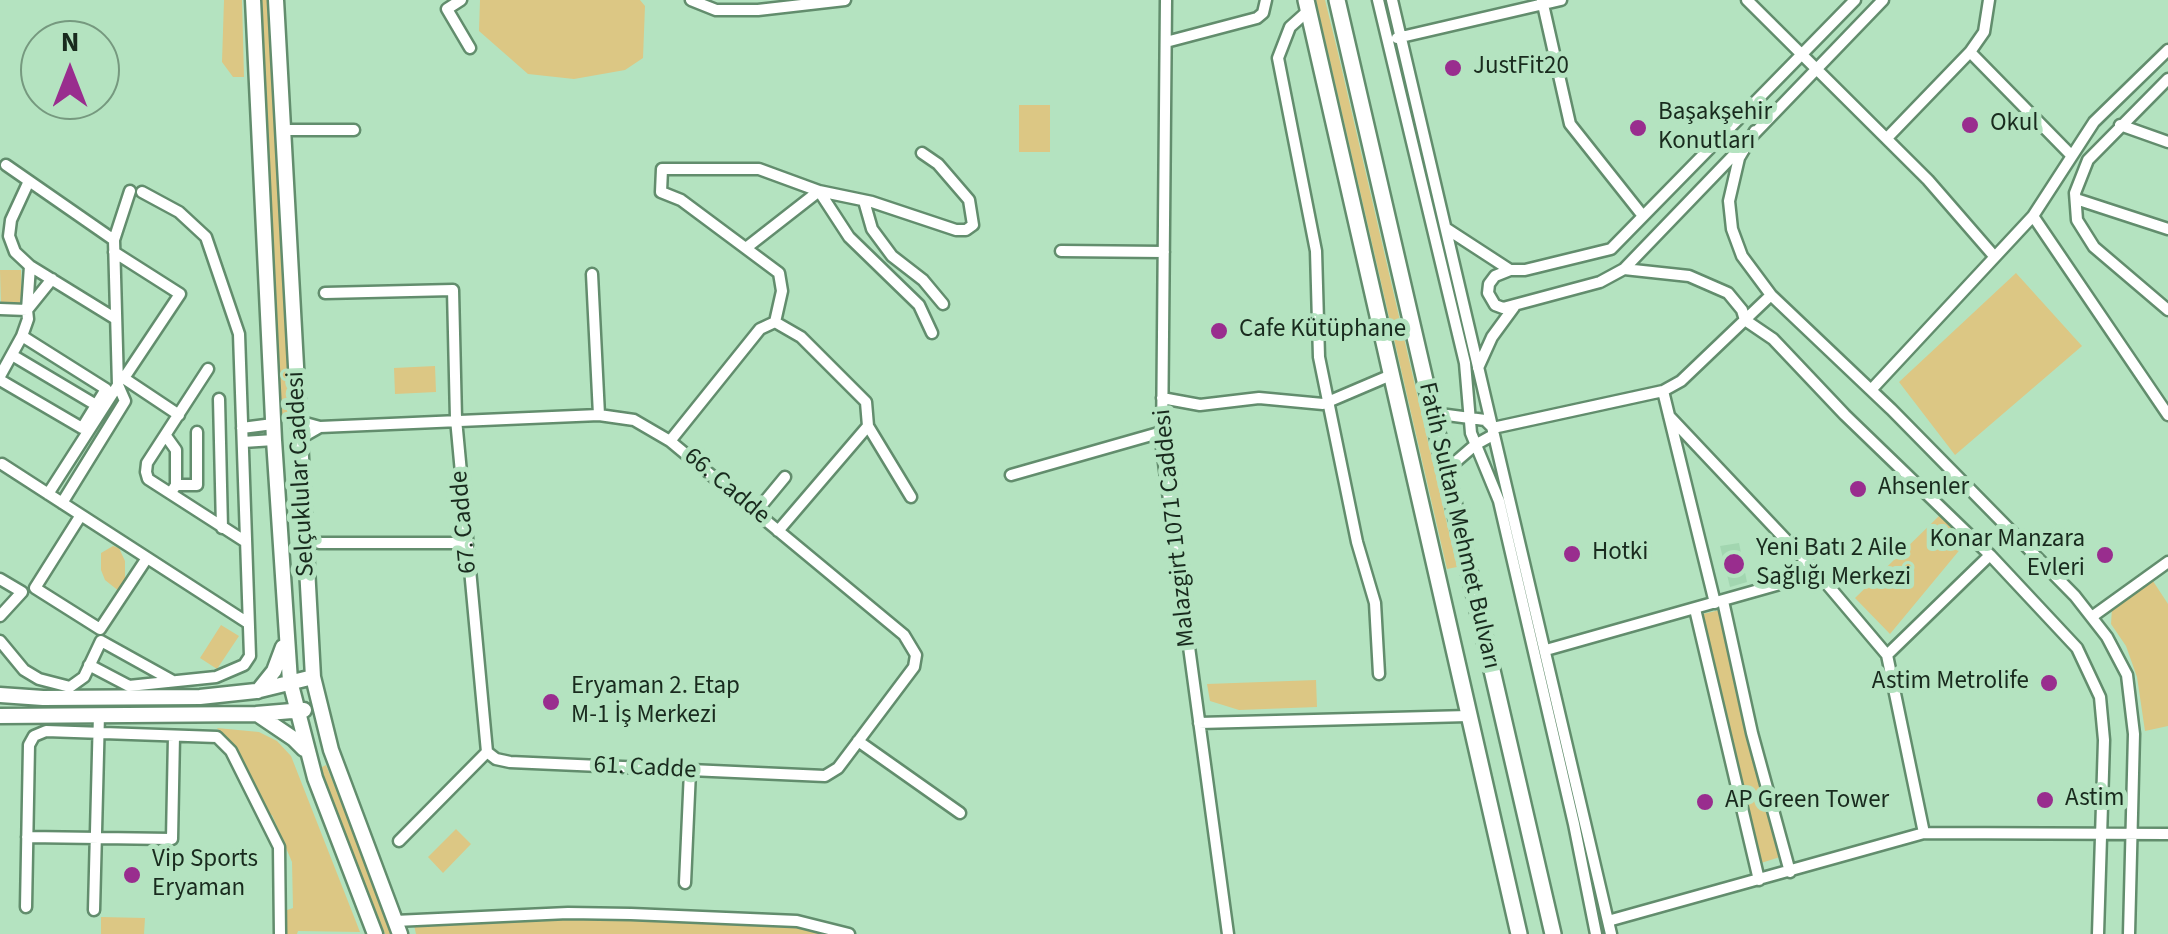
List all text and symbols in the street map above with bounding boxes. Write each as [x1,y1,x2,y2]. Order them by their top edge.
north arrow [20,20,120,120]
text: N [61,22,79,62]
place label: JustFit20 [1473,53,1569,83]
marker: JustFit20 [1442,57,1464,79]
place label: Başakşehir Konutları [1658,99,1772,158]
place label: Okul [1990,110,2039,140]
marker: Okul [1959,114,1981,136]
marker: Başakşehir Konutları [1627,117,1649,139]
place label: Cafe Kütüphane [1239,316,1406,346]
marker: Cafe Kütüphane [1208,320,1230,342]
street label: Selçuklular Caddesi [282,370,322,578]
street label: Fatih Sultan Mehmet Bulvarı [1410,380,1506,672]
street label: Malazgirt 1071 Caddesi [1149,407,1203,649]
street label: 66. Cadde [677,442,775,532]
street label: 67. Cadde [446,469,484,575]
place label: Ahsenler [1878,474,1969,504]
marker: Ahsenler [1847,478,1869,500]
place label: Konar Manzara Evleri [1929,526,2085,585]
place label: Yeni Batı 2 Aile Sağlığı Merkezi [1756,535,1911,594]
place label: Hotki [1592,539,1648,569]
marker: Hotki [1561,543,1583,565]
marker: Konar Manzara Evleri [2094,544,2116,566]
marker: Yeni Batı 2 Aile Sağlığı Merkezi [1721,551,1747,577]
place label: Astim Metrolife [1872,668,2029,698]
marker: Astim Metrolife [2038,672,2060,694]
place label: Eryaman 2. Etap M-1 İş Merkezi [571,673,740,732]
marker: Eryaman 2. Etap M-1 İş Merkezi [540,691,562,713]
street label: 61. Cadde [593,751,697,787]
place label: Astim [2065,785,2124,815]
place label: AP Green Tower [1725,787,1889,817]
marker: Astim [2034,789,2056,811]
marker: AP Green Tower [1694,791,1716,813]
place label: Vip Sports Eryaman [152,846,258,905]
marker: Vip Sports Eryaman [121,864,143,886]

